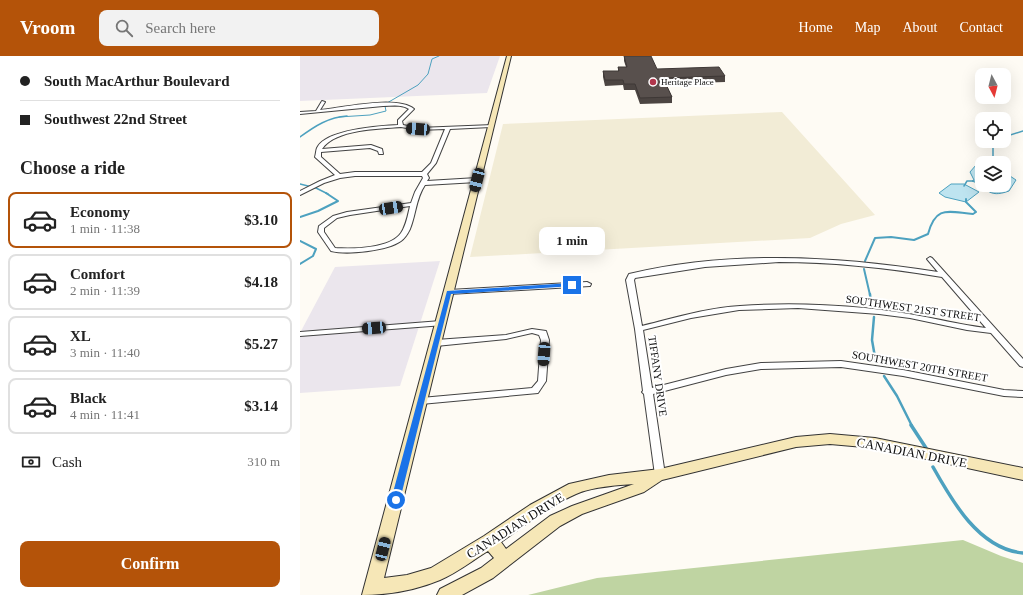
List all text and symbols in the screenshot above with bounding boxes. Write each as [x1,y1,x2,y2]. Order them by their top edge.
search box [99,10,379,46]
text: Vroom [20,17,75,38]
icon: search [113,17,135,39]
text: Search here [145,20,216,36]
text: Home [799,20,833,35]
text: Map [855,20,880,35]
text: About [902,20,937,35]
text: Contact [959,20,1003,35]
north arrow [975,68,1011,104]
map controls [975,68,1011,192]
text: South MacArthur Boulevard [44,73,230,89]
marker: Heritage Place [648,77,658,87]
place label: Heritage Place [661,77,714,87]
text: Southwest 22nd Street [44,111,187,127]
button: locate [975,112,1011,148]
car [406,122,430,136]
button: layers [975,156,1011,192]
text: Choose a ride [20,158,125,178]
car [468,167,486,193]
car [378,200,404,216]
icon: car [22,202,58,238]
text: Economy [70,204,130,220]
text: $3.10 [244,212,278,228]
text: 1 min · 11:38 [70,221,140,236]
callout: 1 min [539,227,605,255]
text: 1 min [556,233,588,248]
icon: car [22,264,58,300]
text: Comfort [70,266,125,282]
text: $4.18 [244,274,278,290]
route end [563,276,581,294]
text: 2 min · 11:39 [70,283,140,298]
street label: SOUTHWEST 21ST STREET [845,293,981,323]
car [362,321,386,335]
icon: car [22,326,58,362]
text: XL [70,328,91,344]
street label: TIFFANY DRIVE [646,335,670,418]
text: $5.27 [244,336,278,352]
car [537,342,551,366]
text: 3 min · 11:40 [70,345,140,360]
street label: SOUTHWEST 20TH STREET [851,348,989,384]
icon: car [22,388,58,424]
text: Black [70,390,107,406]
text: $3.14 [244,398,278,414]
text: 4 min · 11:41 [70,407,140,422]
street label: CANADIAN DRIVE [855,434,969,471]
icon: cash [20,451,42,473]
text: Cash [52,454,82,470]
text: 310 m [247,454,280,469]
street label: CANADIAN DRIVE [464,489,567,562]
route start [387,491,405,509]
car [374,536,392,562]
button: Confirm [20,541,280,587]

